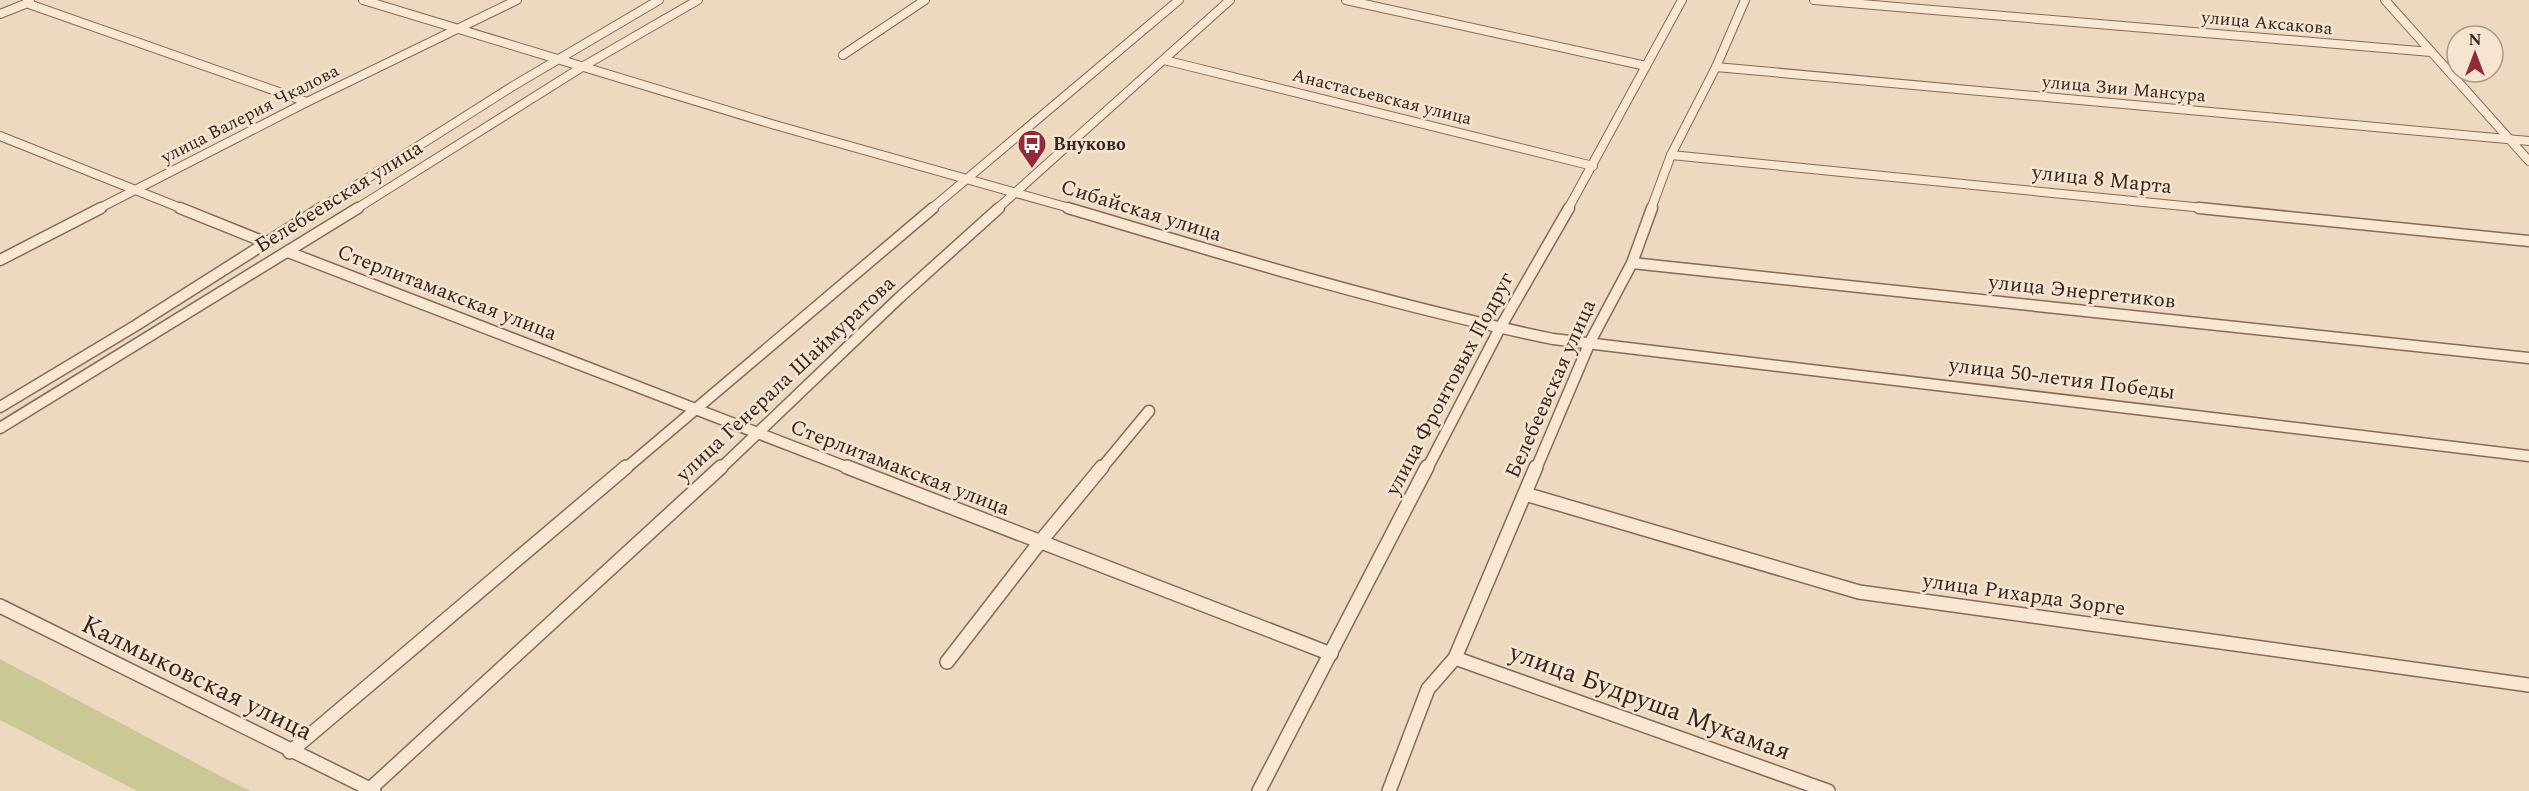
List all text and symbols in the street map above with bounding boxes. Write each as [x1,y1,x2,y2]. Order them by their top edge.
street label: улица Аксакова [2199,4,2334,42]
north arrow [2445,24,2505,84]
text: N [2468,28,2482,52]
street label: улица Валерия Чкалова [155,57,344,171]
street label: Анастасьевская улица [1289,62,1475,132]
street label: улица Зии Мансура [2040,68,2207,110]
bus stop icon: Внуково [1016,128,1048,170]
place label: Внуково [1053,131,1126,158]
street label: Белебеевская улица [249,132,430,262]
street label: улица 8 Марта [2029,157,2174,203]
street label: Сибайская улица [1056,171,1226,251]
street label: Стерлитамакская улица [332,236,562,350]
street label: улица Энергетиков [1986,266,2177,318]
street label: улица Фронтовых Подруг [1377,267,1523,502]
street label: улица Генерала Шаймуратова [668,268,904,490]
street label: Белебеевская улица [1497,294,1605,484]
street label: улица 50-летия Победы [1946,349,2177,409]
street label: Стерлитамакская улица [785,411,1015,525]
street label: улица Рихарда Зорге [1920,565,2127,625]
street label: Калмыковская улица [74,605,320,752]
street label: улица Будруша Мукамая [1503,632,1796,772]

